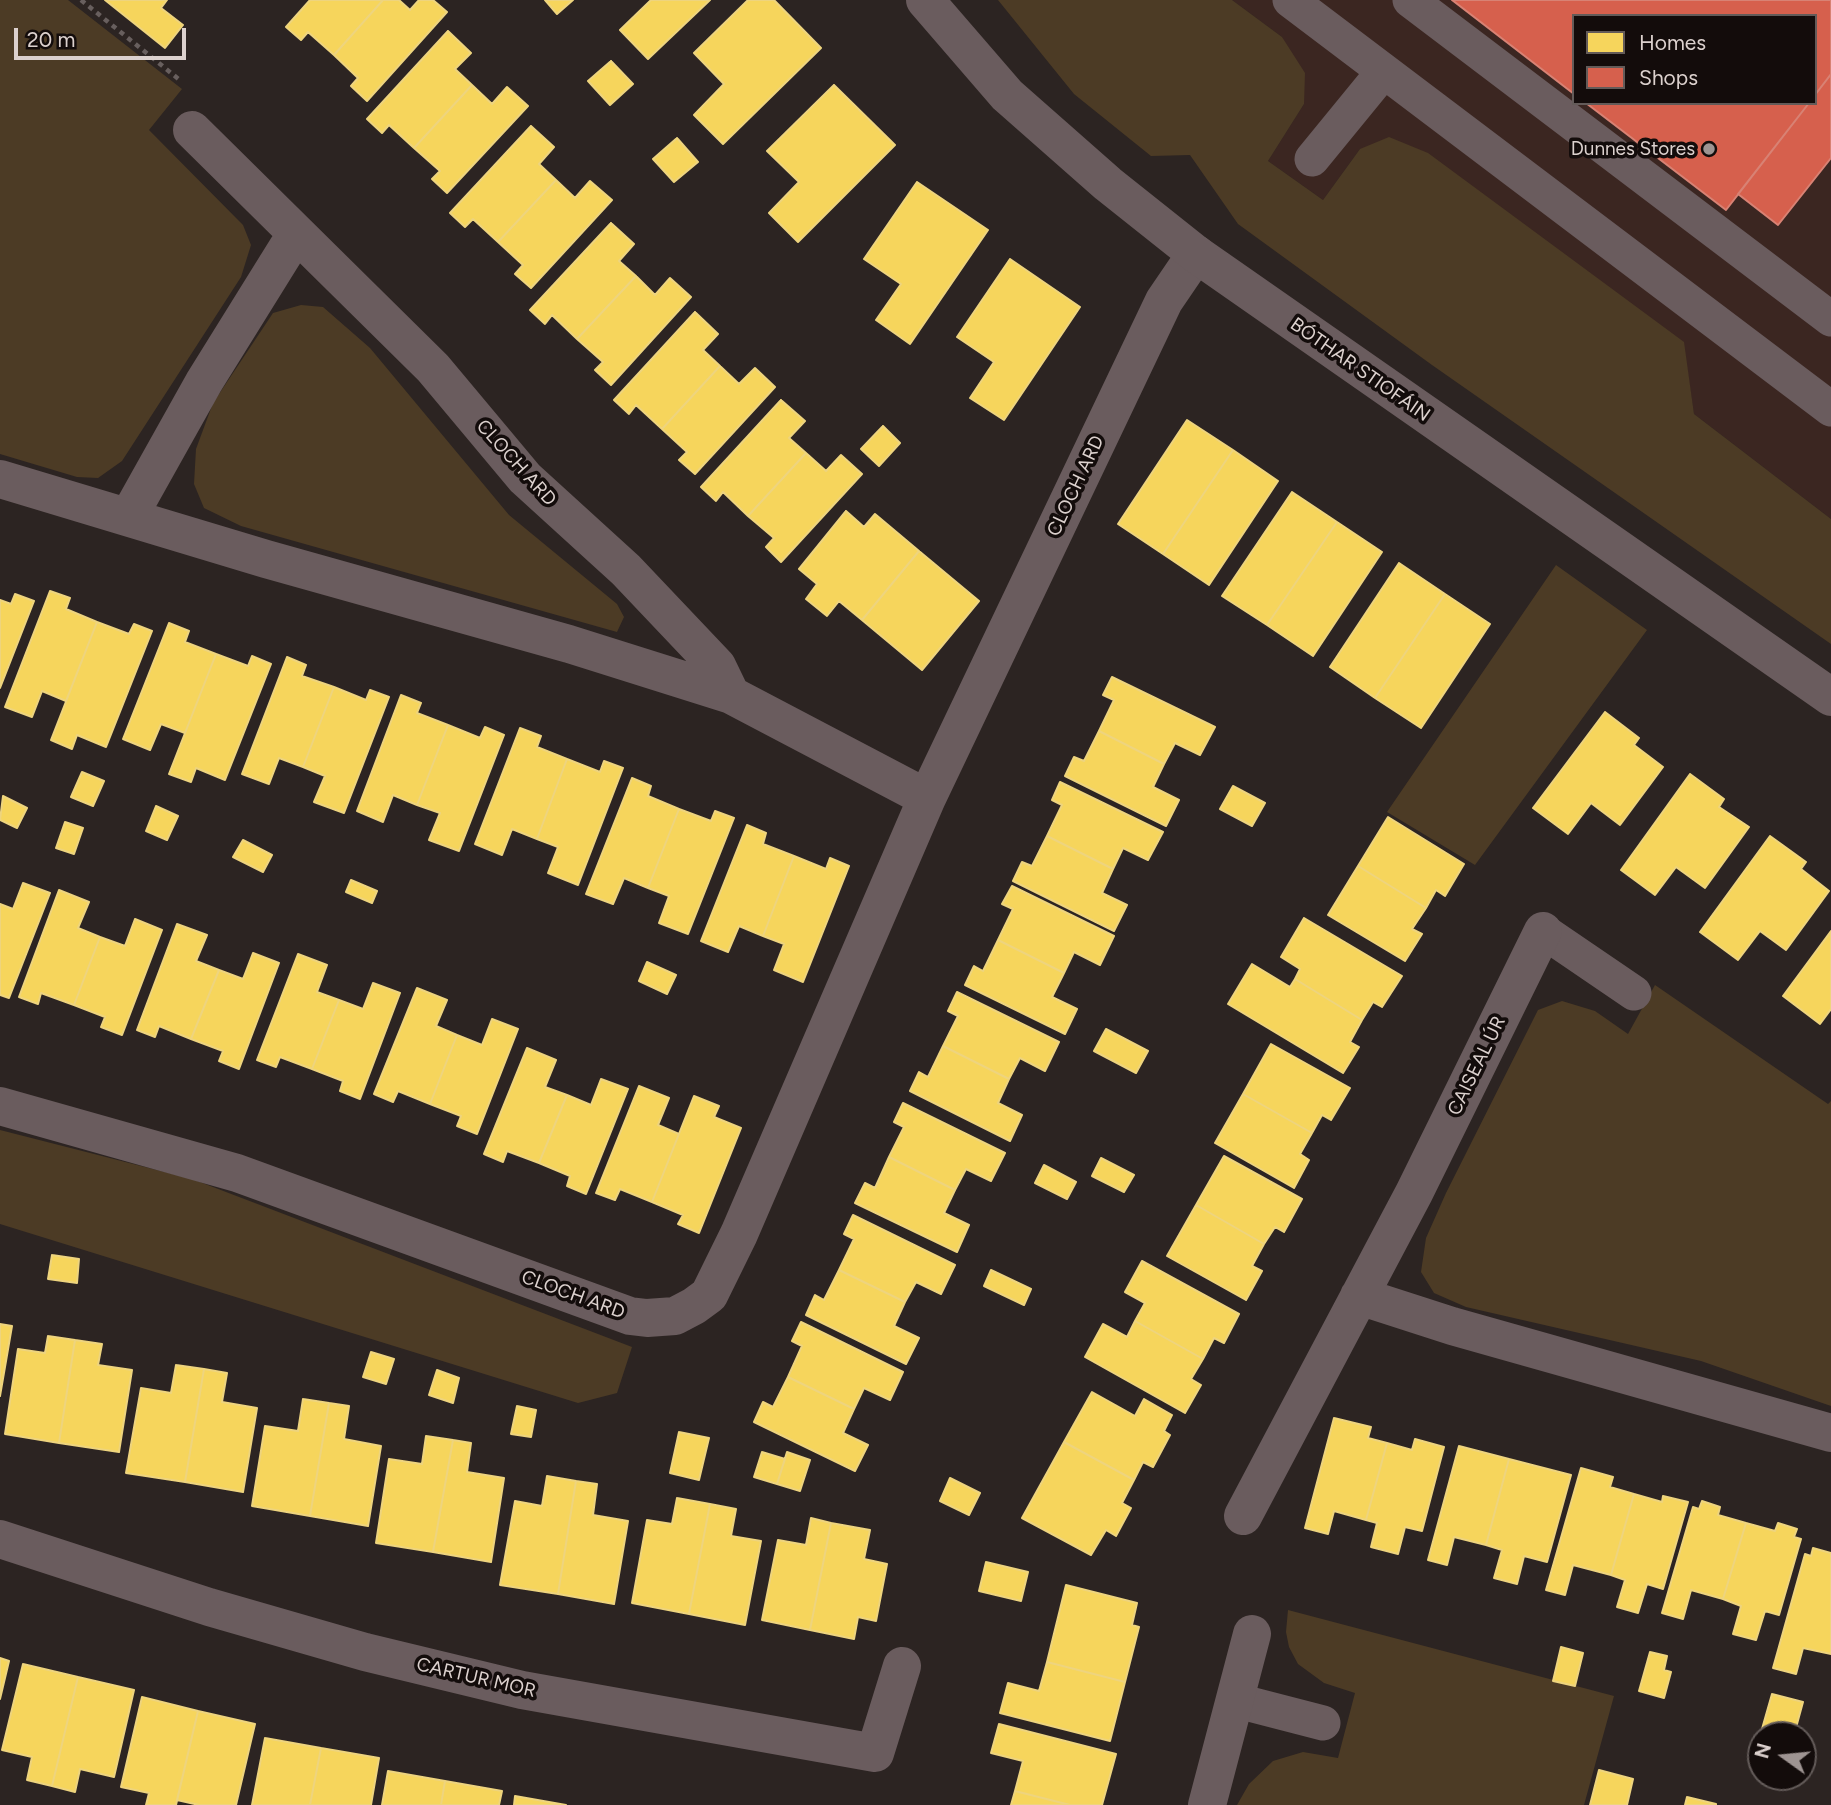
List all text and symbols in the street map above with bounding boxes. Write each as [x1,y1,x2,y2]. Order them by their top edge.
scale bar [18,14,189,58]
legend [1572,14,1817,105]
text: 20 m [27,27,75,52]
text: Homes [1639,30,1706,55]
text: Shops [1639,65,1698,90]
place label: Dunnes Stores [1571,138,1695,160]
marker: Dunnes Stores [1701,141,1717,157]
street label: BÓTHAR STIOFÁIN [1286,313,1434,427]
street label: CLOCH ARD [471,415,561,511]
street label: CLOCH ARD [1043,432,1109,540]
street label: CAISEAL ÚR [1443,1013,1511,1119]
street label: CLOCH ARD [518,1266,628,1324]
street label: CARTUR MOR [414,1653,538,1703]
north arrow [1747,1721,1817,1791]
text: N [1750,1741,1776,1761]

